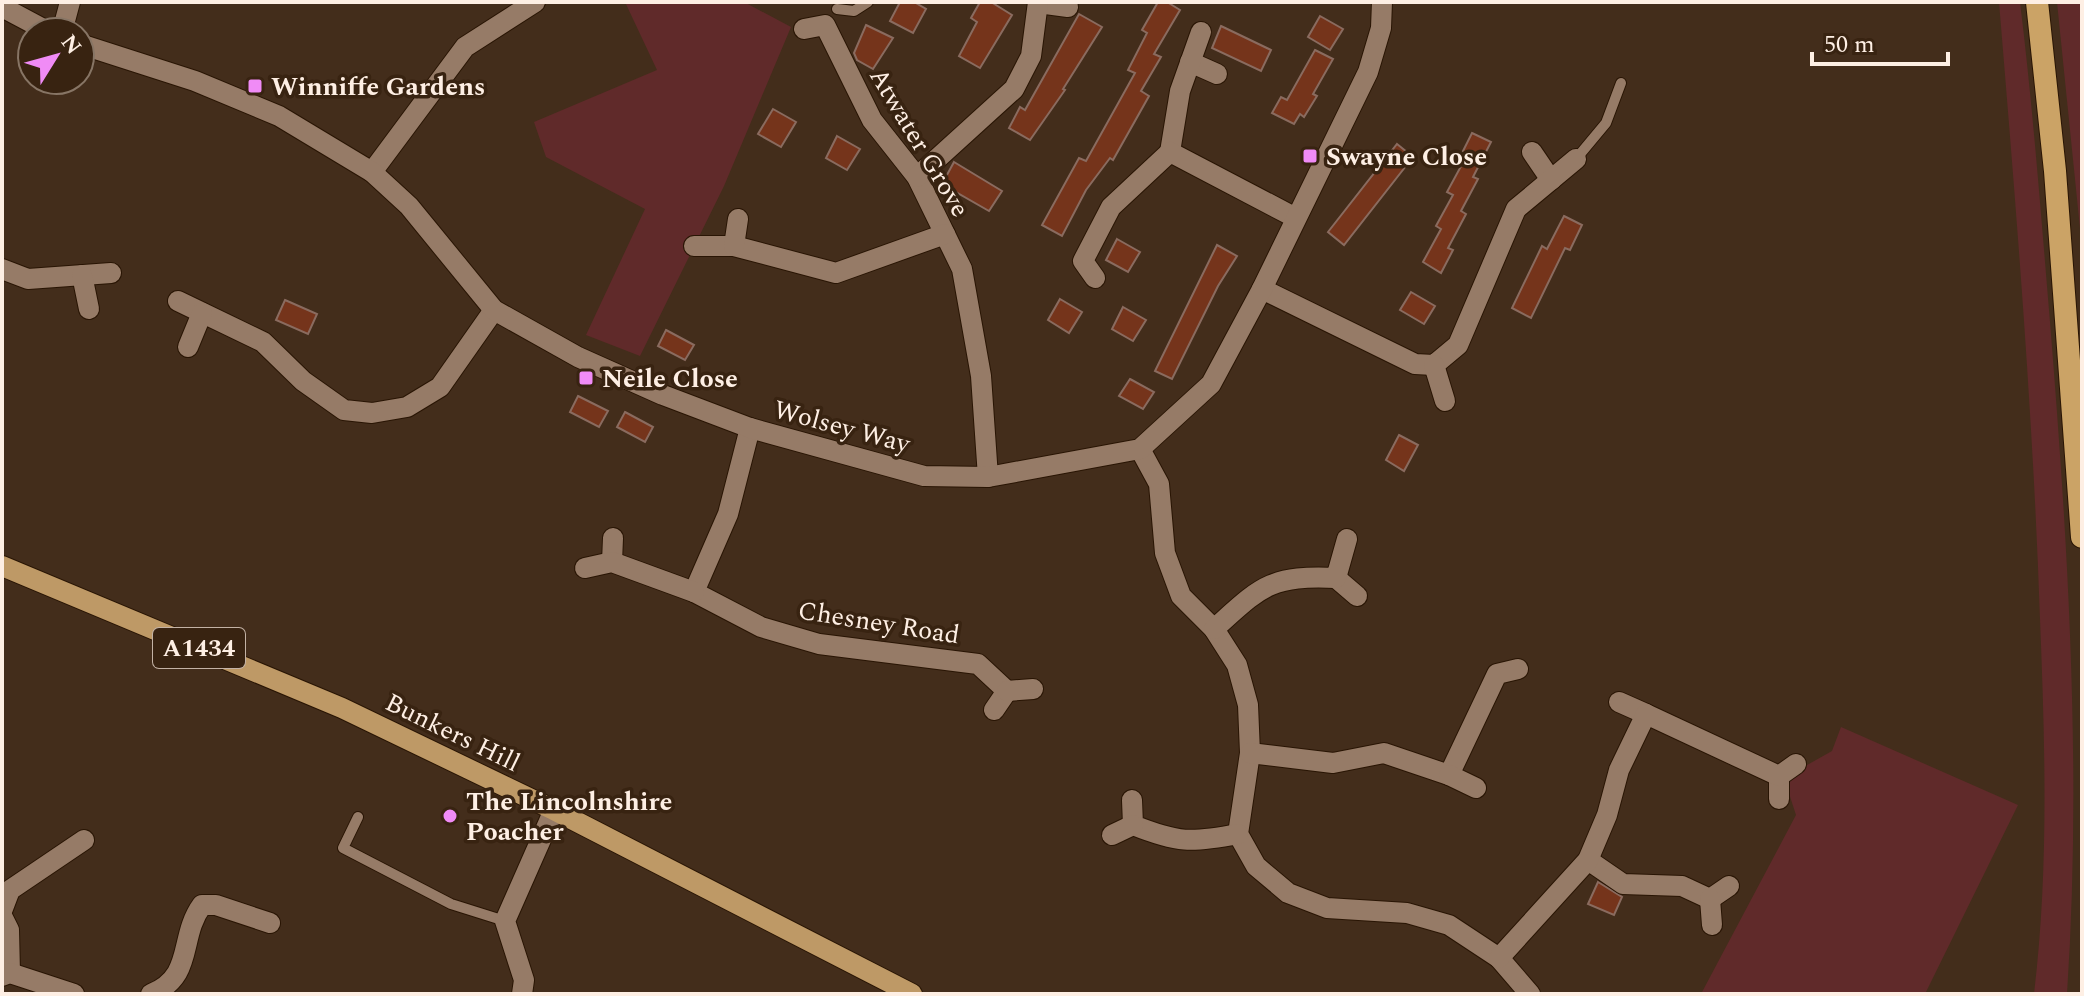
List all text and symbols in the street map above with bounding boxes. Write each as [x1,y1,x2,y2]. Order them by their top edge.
north arrow [16,16,96,96]
scale bar [1812,16,1948,66]
text: 50 m [1824,27,1875,63]
text: N [52,28,89,62]
street label: Atwater Grove [859,60,980,225]
place label: Winniffe Gardens [271,67,485,107]
marker: Winniffe Gardens [246,77,264,95]
place label: Swayne Close [1326,137,1487,177]
marker: Swayne Close [1301,147,1319,165]
place label: Neile Close [602,359,738,399]
marker: Neile Close [577,369,595,387]
street label: Wolsey Way [769,390,916,465]
street label: Chesney Road [795,590,963,656]
road number: A1434 [153,628,245,668]
street label: Bunkers Hill [378,683,527,783]
place label: The Lincolnshire Poacher [466,782,672,852]
marker: The Lincolnshire Poacher [441,807,459,825]

